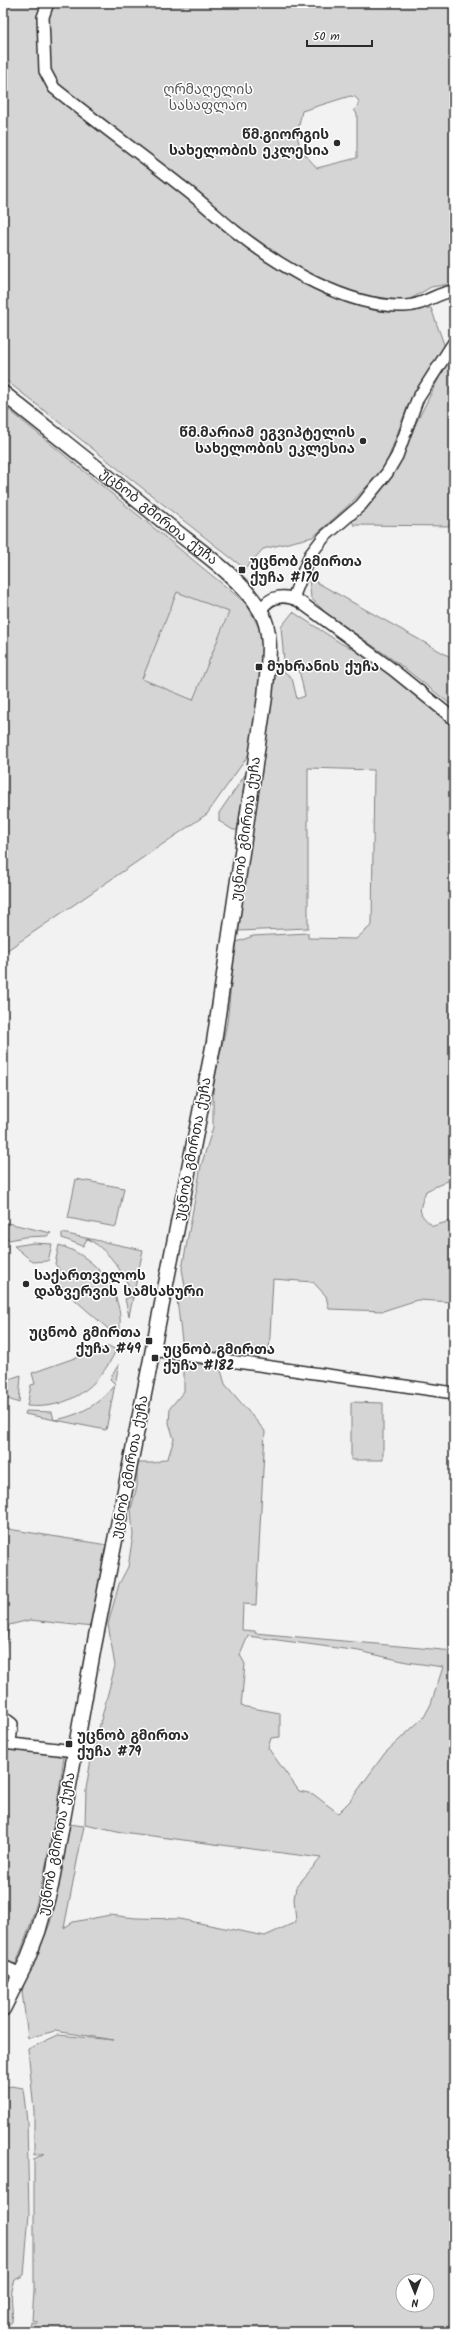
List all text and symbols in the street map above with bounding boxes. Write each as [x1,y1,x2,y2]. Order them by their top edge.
scale bar [307,22,372,48]
text: 50 m [313,27,340,46]
park label: ღრმაღელის სასაფლაო [163,79,253,117]
place label: წმ.გიორგის სახელობის ეკლესია [169,124,329,162]
marker: წმ.გიორგის სახელობის ეკლესია [332,138,342,148]
place label: წმ.მარიამ ეგვიპტელის სახელობის ეკლესია [179,422,355,460]
marker: წმ.მარიამ ეგვიპტელის სახელობის ეკლესია [358,436,368,446]
street label: უცნობ გმირთა ქუჩა [95,463,223,571]
place label: უცნობ გმირთა ქუჩა #170 [250,551,362,589]
marker: უცნობ გმირთა ქუჩა #170 [237,565,247,575]
place label: მუხრანის ქუჩა [267,656,379,678]
marker: მუხრანის ქუჩა [254,662,264,672]
street label: უცნობ გმირთა ქუჩა [225,755,267,903]
street label: უცნობ გმირთა ქუჩა [168,1075,218,1223]
place label: საქართველოს დაზვერვის სამსახური [34,1265,204,1303]
marker: საქართველოს დაზვერვის სამსახური [21,1279,31,1289]
place label: უცნობ გმირთა ქუჩა #49 [29,1322,141,1360]
marker: უცნობ გმირთა ქუჩა #49 [144,1336,154,1346]
place label: უცნობ გმირთა ქუჩა #182 [163,1339,275,1377]
marker: უცნობ გმირთა ქუჩა #182 [150,1353,160,1363]
street label: უცნობ გმირთა ქუჩა [105,1393,155,1541]
place label: უცნობ გმირთა ქუჩა #79 [77,1725,189,1763]
marker: უცნობ გმირთა ქუჩა #79 [64,1739,74,1749]
street label: უცნობ გმირთა ქუჩა [32,1770,82,1918]
north arrow [395,2273,435,2313]
text: N [411,2293,419,2311]

